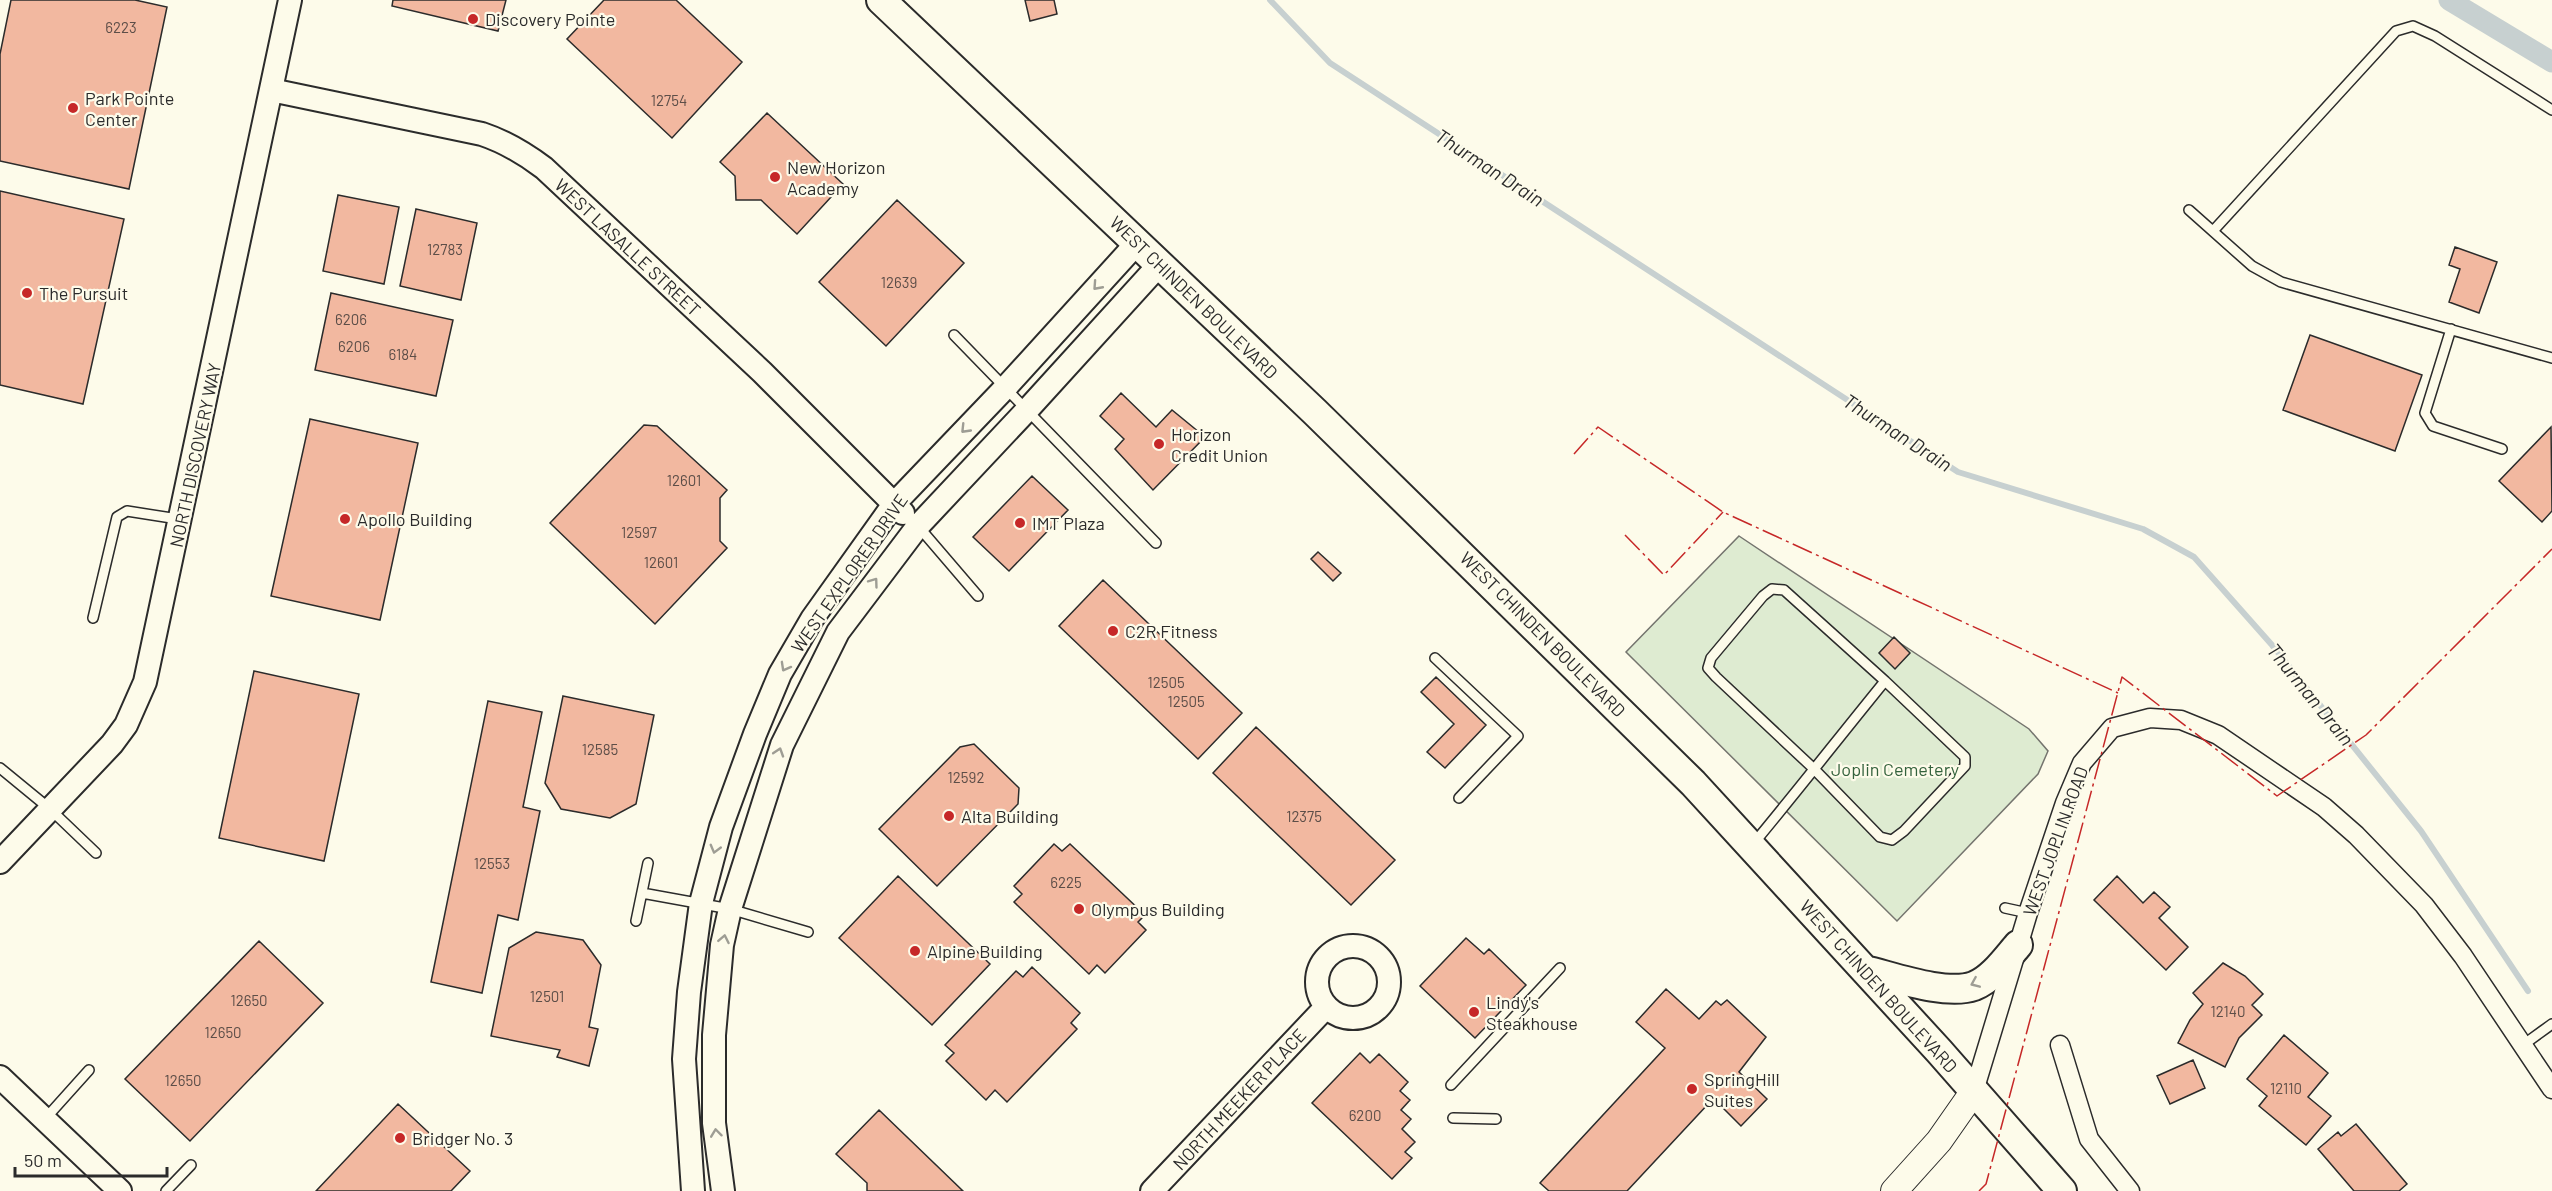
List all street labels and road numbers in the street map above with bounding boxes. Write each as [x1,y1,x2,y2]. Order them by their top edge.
street label: WEST LASALLE STREET [550,174,706,320]
street label: WEST CHINDEN BOULEVARD [1105,211,1283,383]
street label: NORTH DISCOVERY WAY [165,361,225,549]
street label: WEST EXPLORER DRIVE [786,490,912,656]
street label: WEST CHINDEN BOULEVARD [1456,547,1630,721]
street label: WEST JOPLIN ROAD [2018,763,2092,919]
street label: WEST CHINDEN BOULEVARD [1796,895,1962,1077]
street label: NORTH MEEKER PLACE [1168,1024,1310,1174]

